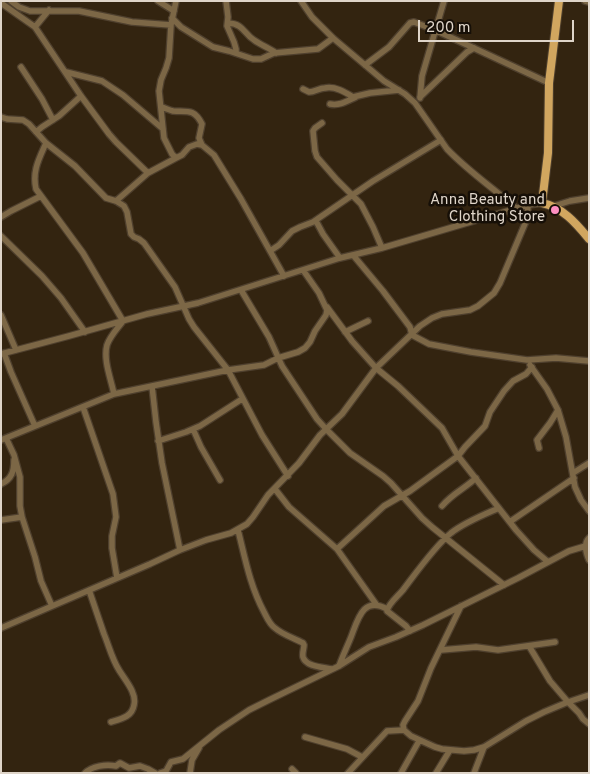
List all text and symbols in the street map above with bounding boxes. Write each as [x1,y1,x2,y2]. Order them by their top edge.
scale bar [420,10,576,42]
text: 200 m [426,19,471,38]
place label: Anna Beauty and Clothing Store [430,192,545,227]
marker: Anna Beauty and Clothing Store [549,204,561,216]

